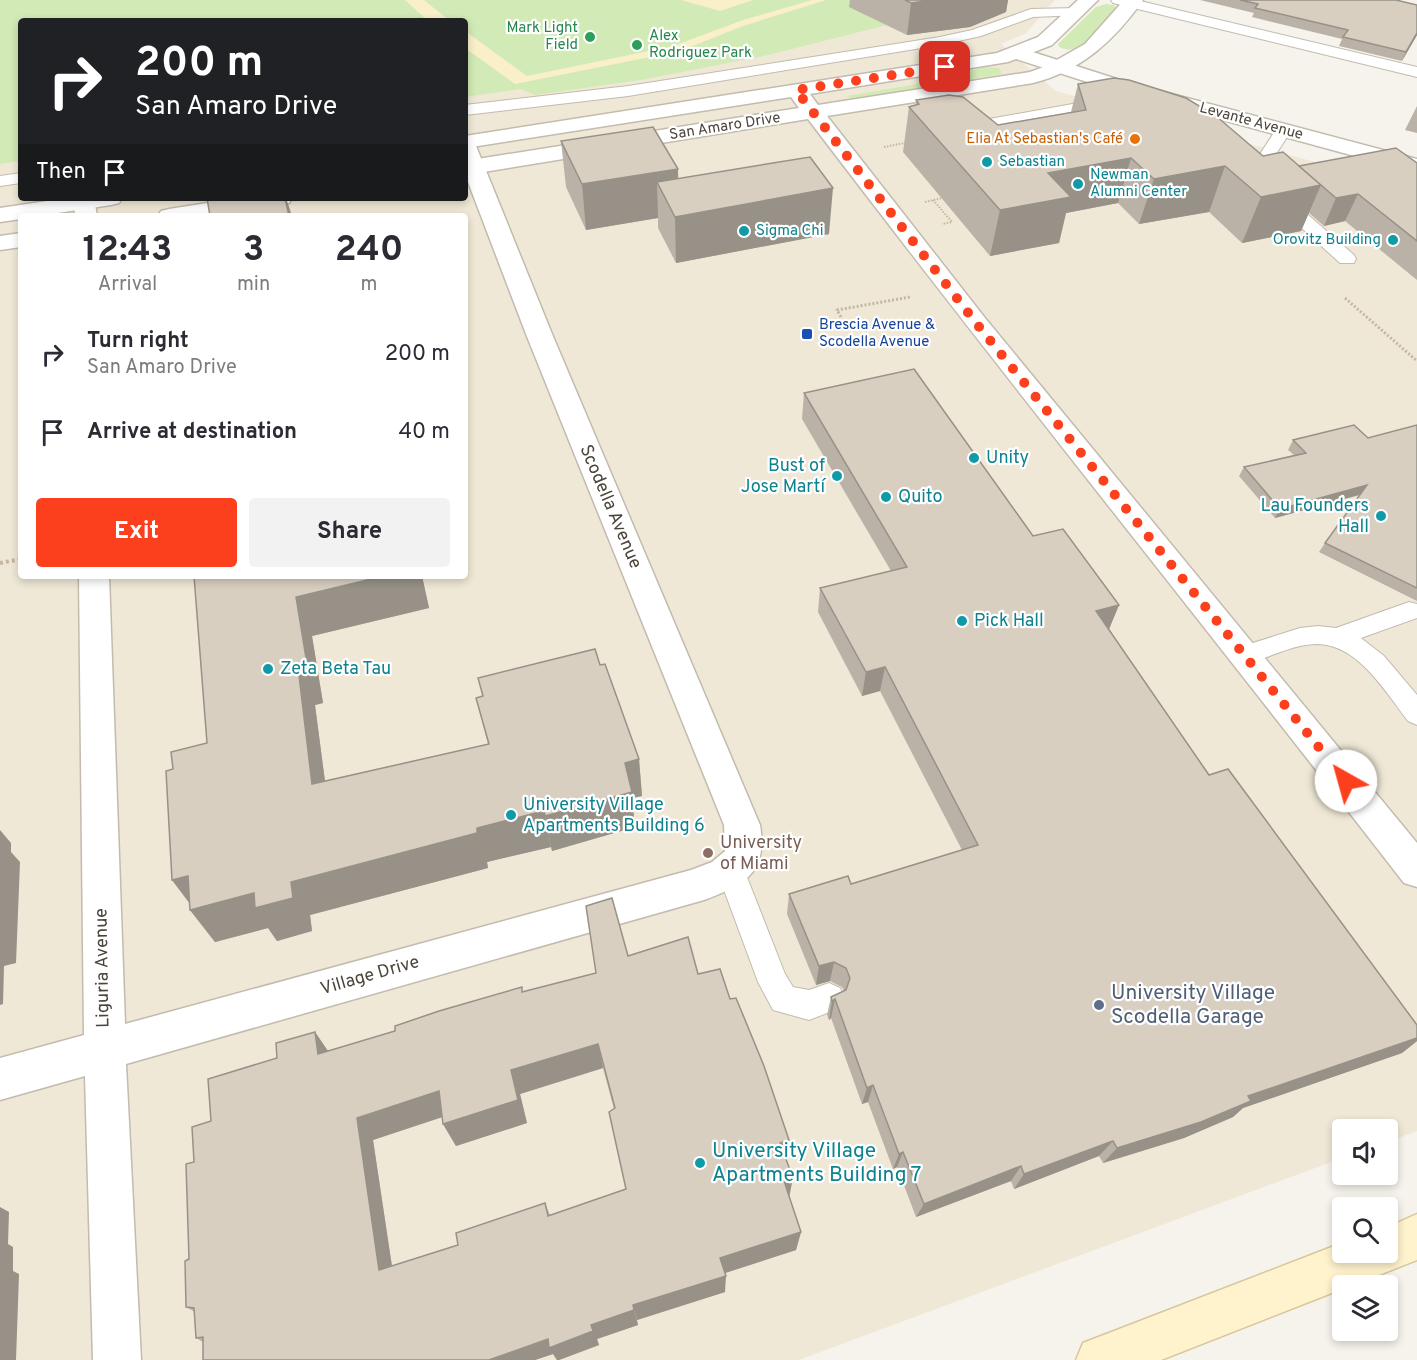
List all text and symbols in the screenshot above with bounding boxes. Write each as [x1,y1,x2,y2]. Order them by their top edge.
place label: Mark Light Field [507,19,578,55]
place label: Alex Rodriguez Park [649,27,752,63]
marker: Mark Light Field [583,30,597,44]
text: 200 m [135,38,263,91]
marker: Alex Rodriguez Park [630,38,644,52]
pin [919,41,970,92]
icon: right [36,42,114,120]
icon: arrive [928,50,961,83]
text: San Amaro Drive [135,90,337,124]
street label: Levante Avenue [1197,99,1305,145]
street label: San Amaro Drive [668,109,782,145]
place label: Elia At Sebastian's Café [966,130,1123,149]
marker: Elia At Sebastian's Café [1128,132,1142,146]
place label: Sebastian [999,153,1065,172]
marker: Sebastian [980,155,994,169]
icon: arrive [98,156,131,189]
text: Then [36,159,86,186]
place label: Newman Alumni Center [1090,166,1187,202]
marker: Newman Alumni Center [1071,177,1085,191]
place label: Sigma Chi [756,222,824,241]
marker: Sigma Chi [737,224,751,238]
text: 12:43 [83,228,172,274]
text: 3 [243,228,264,274]
text: 240 [335,228,404,274]
place label: Orovitz Building [1273,231,1381,250]
marker: Orovitz Building [1386,233,1400,247]
text: Arrival [98,272,157,298]
text: min [237,272,270,298]
text: m [361,272,378,298]
place label: Brescia Avenue & Scodella Avenue [819,316,935,352]
marker: Brescia Avenue & Scodella Avenue [800,327,814,341]
text: Turn right [87,328,189,355]
icon: right [36,338,69,371]
text: 200 m [385,341,450,368]
text: San Amaro Drive [87,355,237,381]
icon: arrive [36,416,69,449]
text: Arrive at destination [87,419,297,446]
text: 40 m [398,419,450,446]
street label: Scodella Avenue [574,442,646,572]
place label: Unity [986,447,1029,470]
marker: Unity [967,451,981,465]
place label: Bust of Jose Martí [741,455,826,499]
marker: Bust of Jose Martí [830,469,844,483]
place label: Quito [898,486,943,509]
marker: Quito [879,490,893,504]
place label: Lau Founders Hall [1260,495,1369,539]
button: Exit [36,498,237,567]
button: Share [249,498,450,567]
marker: Lau Founders Hall [1374,509,1388,523]
place label: Pick Hall [974,610,1044,633]
marker: Pick Hall [955,614,969,628]
place label: Zeta Beta Tau [280,658,391,681]
marker: Zeta Beta Tau [261,662,275,676]
position arrow [1314,749,1378,813]
place label: University Village Apartments Building 6 [523,794,705,838]
marker: University Village Apartments Building 6 [504,808,518,822]
place label: University of Miami [720,832,802,876]
marker: University of Miami [701,846,715,860]
street label: Liguria Avenue [90,908,116,1028]
street label: Village Drive [318,951,422,1001]
place label: University Village Scodella Garage [1111,980,1275,1031]
marker: University Village Scodella Garage [1092,998,1106,1012]
map controls [1332,1119,1398,1341]
button: sound [1332,1119,1398,1185]
place label: University Village Apartments Building 7 [712,1138,922,1189]
marker: University Village Apartments Building 7 [693,1156,707,1170]
button: search [1332,1197,1398,1263]
button: layers [1332,1275,1398,1341]

